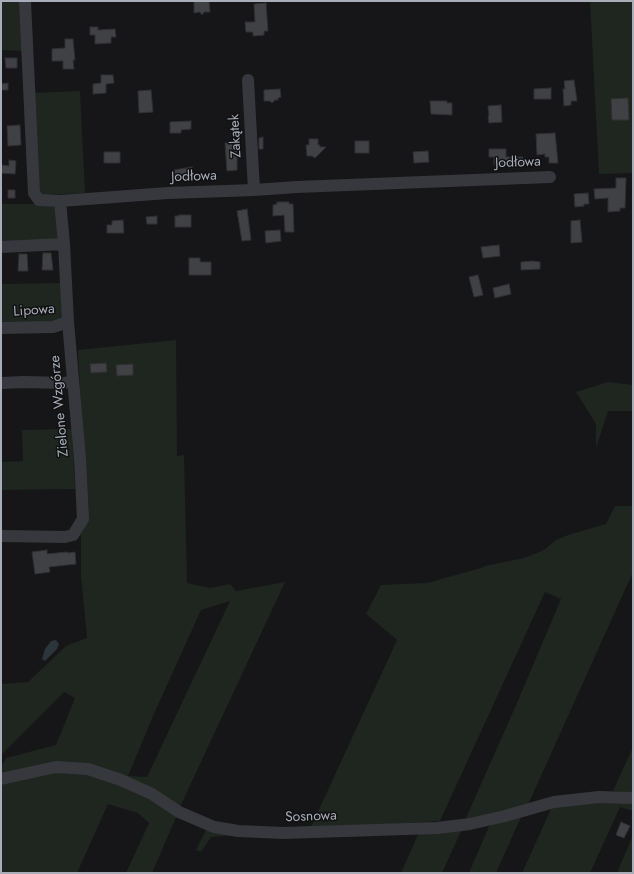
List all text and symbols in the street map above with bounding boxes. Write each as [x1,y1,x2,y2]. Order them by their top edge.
street label: Zakątek [226,114,246,158]
street label: Jodłowa [495,154,541,172]
street label: Jodłowa [171,168,217,186]
street label: Lipowa [13,301,55,321]
street label: Zielone Wzgórze [47,355,73,457]
street label: Sosnowa [285,808,337,826]

